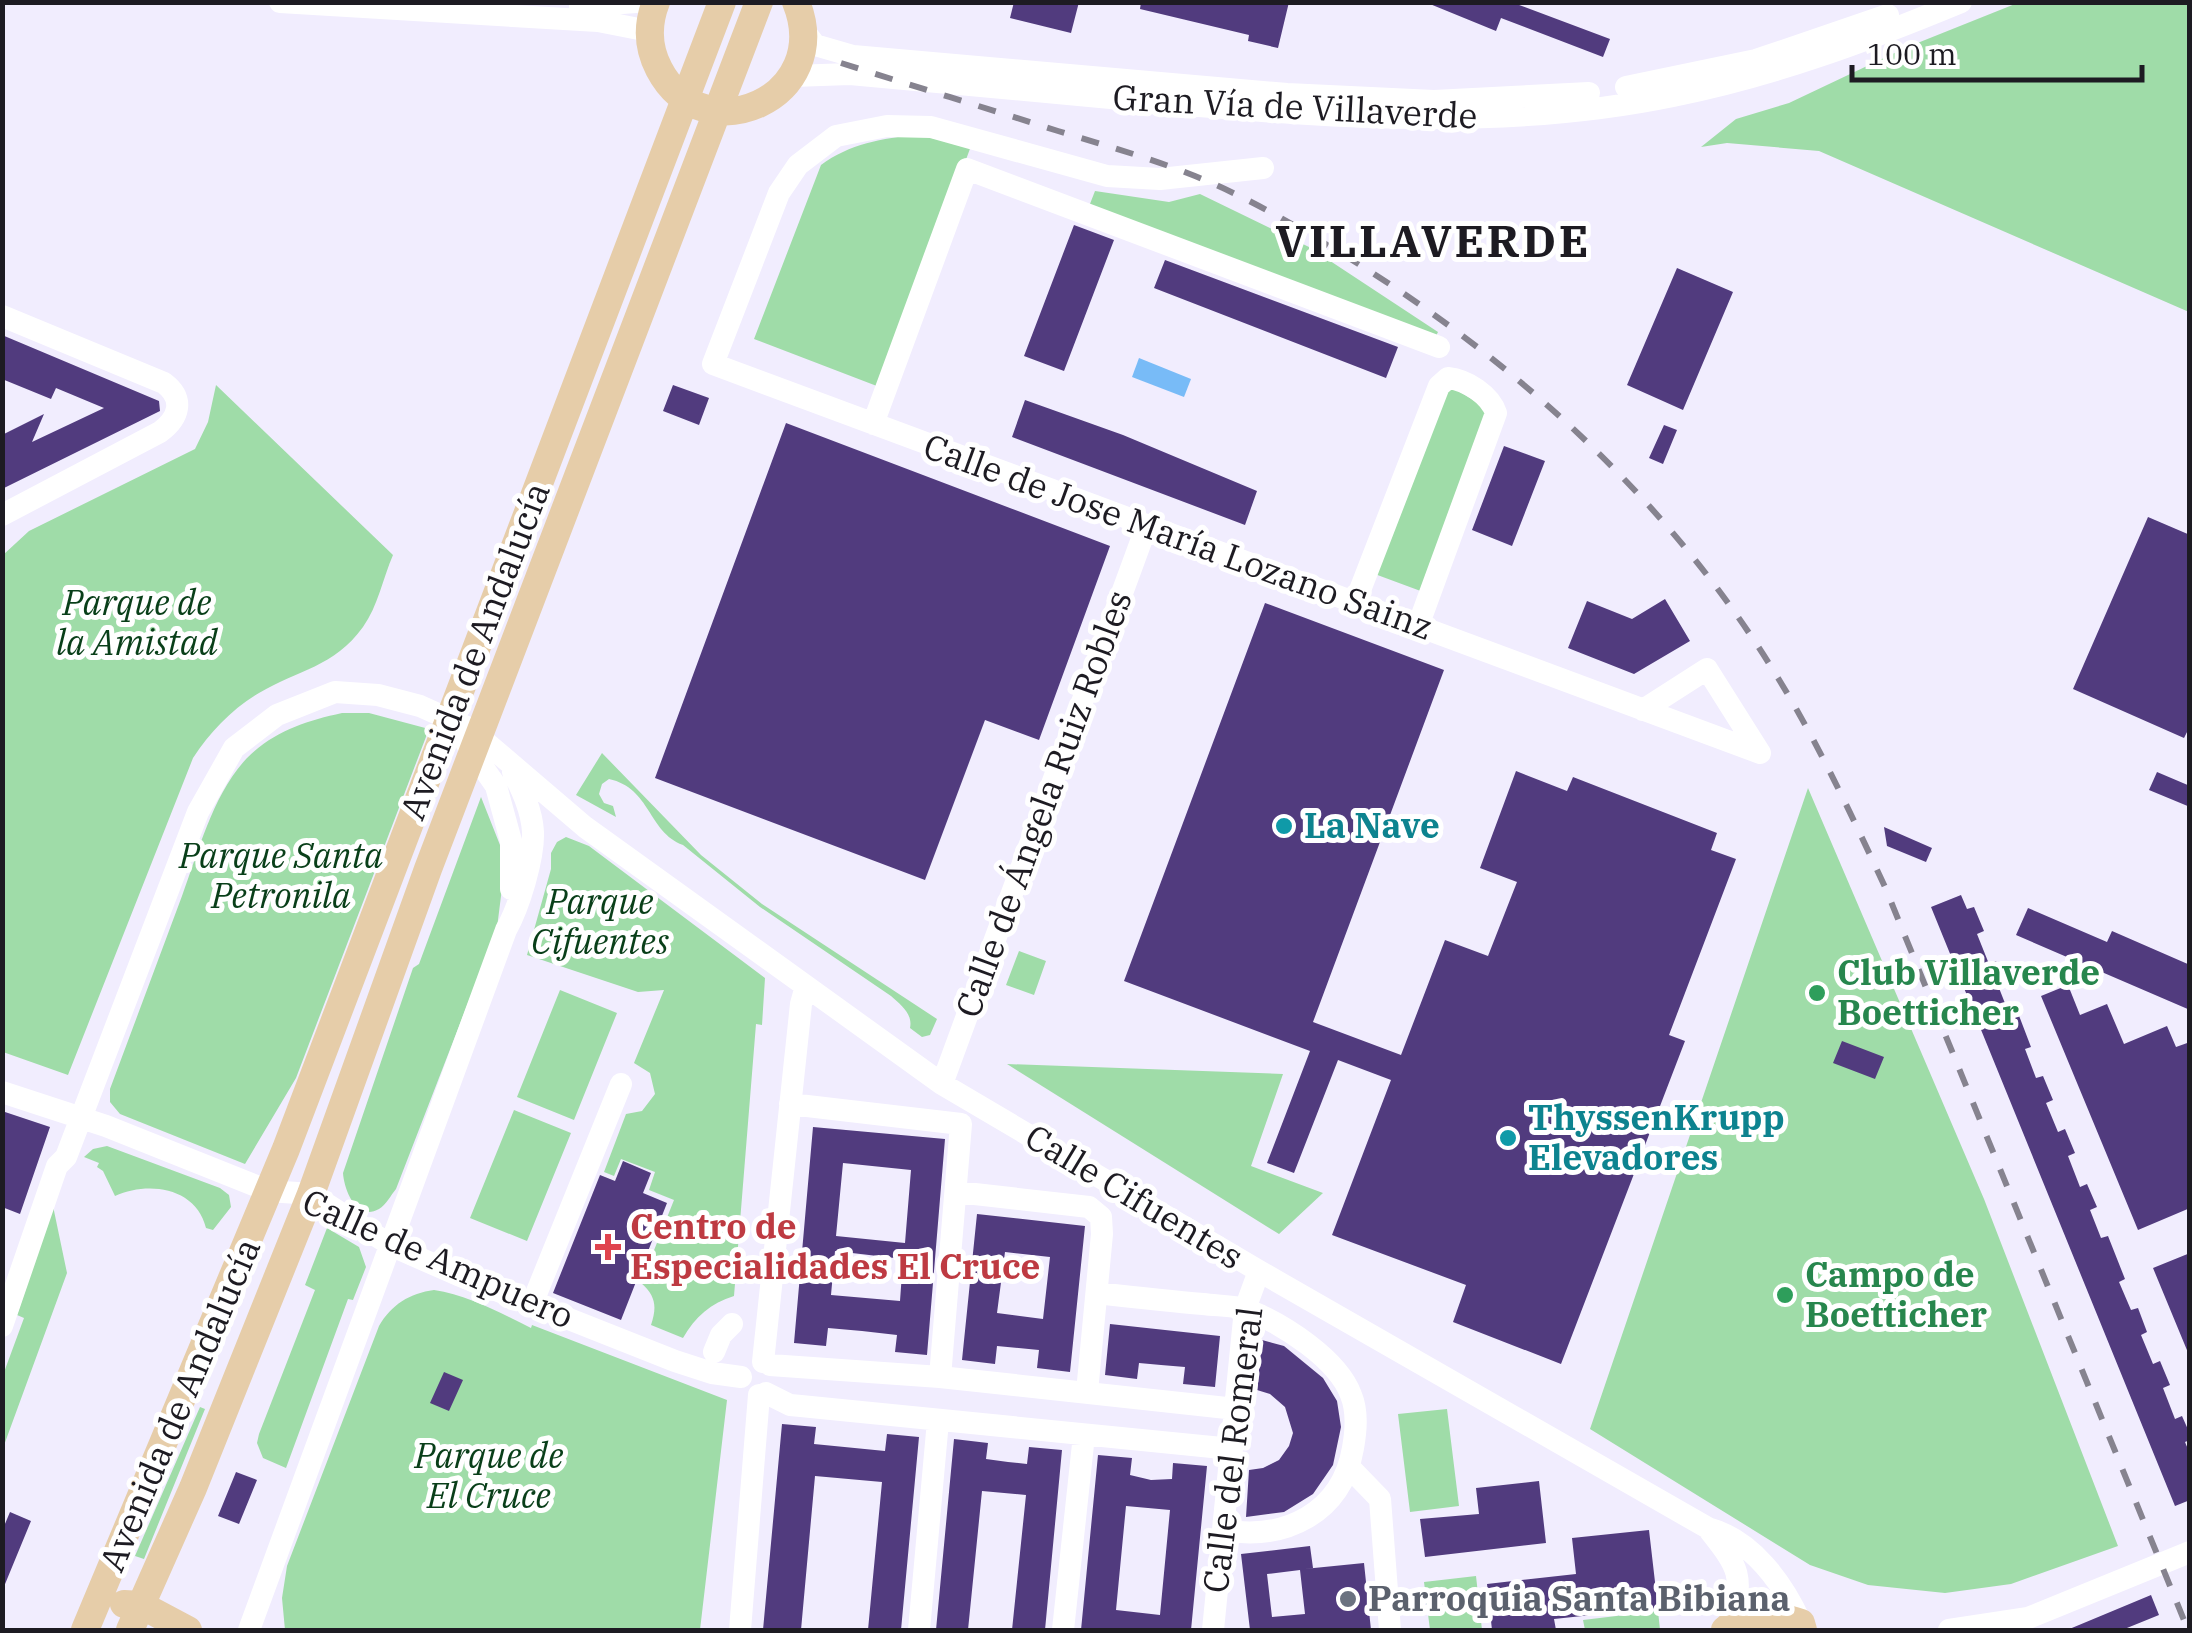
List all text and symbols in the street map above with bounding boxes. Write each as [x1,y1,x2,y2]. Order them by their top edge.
scale bar [1852,20,2142,82]
text: 100 m [1867,34,1957,73]
street label: Gran Vía de Villaverde [1112,73,1479,139]
district label: VILLAVERDE [1275,211,1591,269]
street label: Calle de Jose María Lozano Sainz [918,422,1439,650]
street label: Avenida de Andalucía [389,476,560,826]
park label: Parque de la Amistad [56,579,219,665]
street label: Calle de Ángela Ruiz Robles [944,584,1142,1023]
place label: La Nave [1304,802,1440,848]
marker: La Nave [1273,815,1295,837]
park label: Parque Santa Petronila [178,832,383,918]
park label: Parque Cifuentes [531,878,669,964]
place label: Club Villaverde Boetticher [1837,949,2100,1035]
marker: Club Villaverde Boetticher [1806,982,1828,1004]
place label: ThyssenKrupp Elevadores [1528,1094,1785,1180]
street label: Calle Cifuentes [1017,1113,1252,1279]
marker: ThyssenKrupp Elevadores [1497,1127,1519,1149]
street label: Calle de Ampuero [296,1178,581,1338]
place label: Centro de Especialidades El Cruce [630,1203,1040,1289]
street label: Avenida de Andalucía [88,1231,270,1578]
marker: Centro de Especialidades El Cruce [595,1234,621,1260]
place label: Campo de Boetticher [1805,1251,1987,1337]
marker: Campo de Boetticher [1774,1284,1796,1306]
street label: Calle del Romeral [1192,1304,1272,1596]
park label: Parque de El Cruce [413,1432,564,1518]
place label: Parroquia Santa Bibiana [1368,1575,1790,1621]
marker: Parroquia Santa Bibiana [1337,1588,1359,1610]

